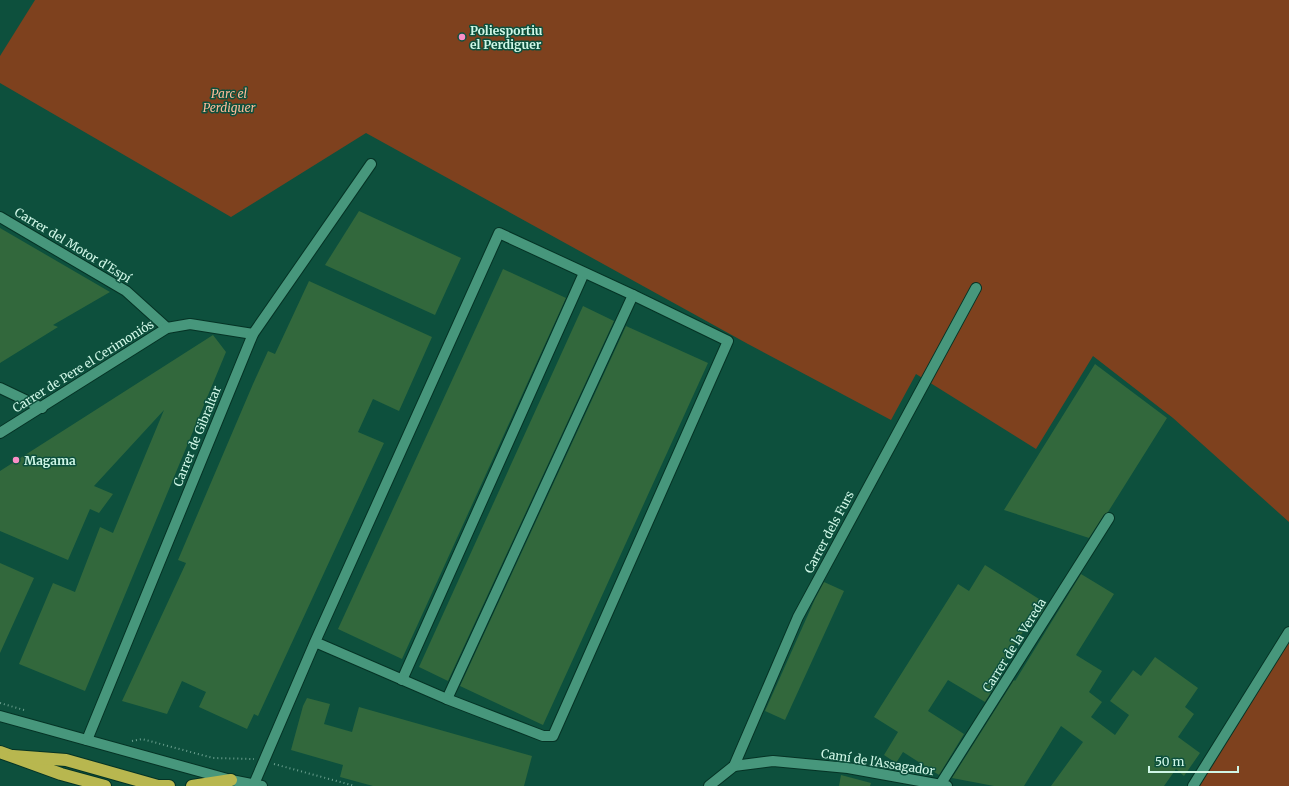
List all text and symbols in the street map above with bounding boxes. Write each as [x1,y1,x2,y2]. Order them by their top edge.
place label: Poliesportiu el Perdiguer [470,23,543,52]
marker: Poliesportiu el Perdiguer [457,32,467,42]
park label: Parc el Perdiguer [203,86,256,115]
street label: Carrer del Motor d'Espí [12,204,135,286]
street label: Carrer de Pere el Cerimoniós [10,316,156,416]
street label: Carrer de Gibraltar [170,383,224,489]
place label: Magama [24,453,76,468]
marker: Magama [11,455,21,465]
street label: Carrer dels Furs [801,488,857,576]
street label: Carrer de la Vereda [979,595,1049,695]
street label: Camí de l'Assagador [820,746,936,778]
scale bar [1149,748,1238,774]
text: 50 m [1155,754,1184,769]

